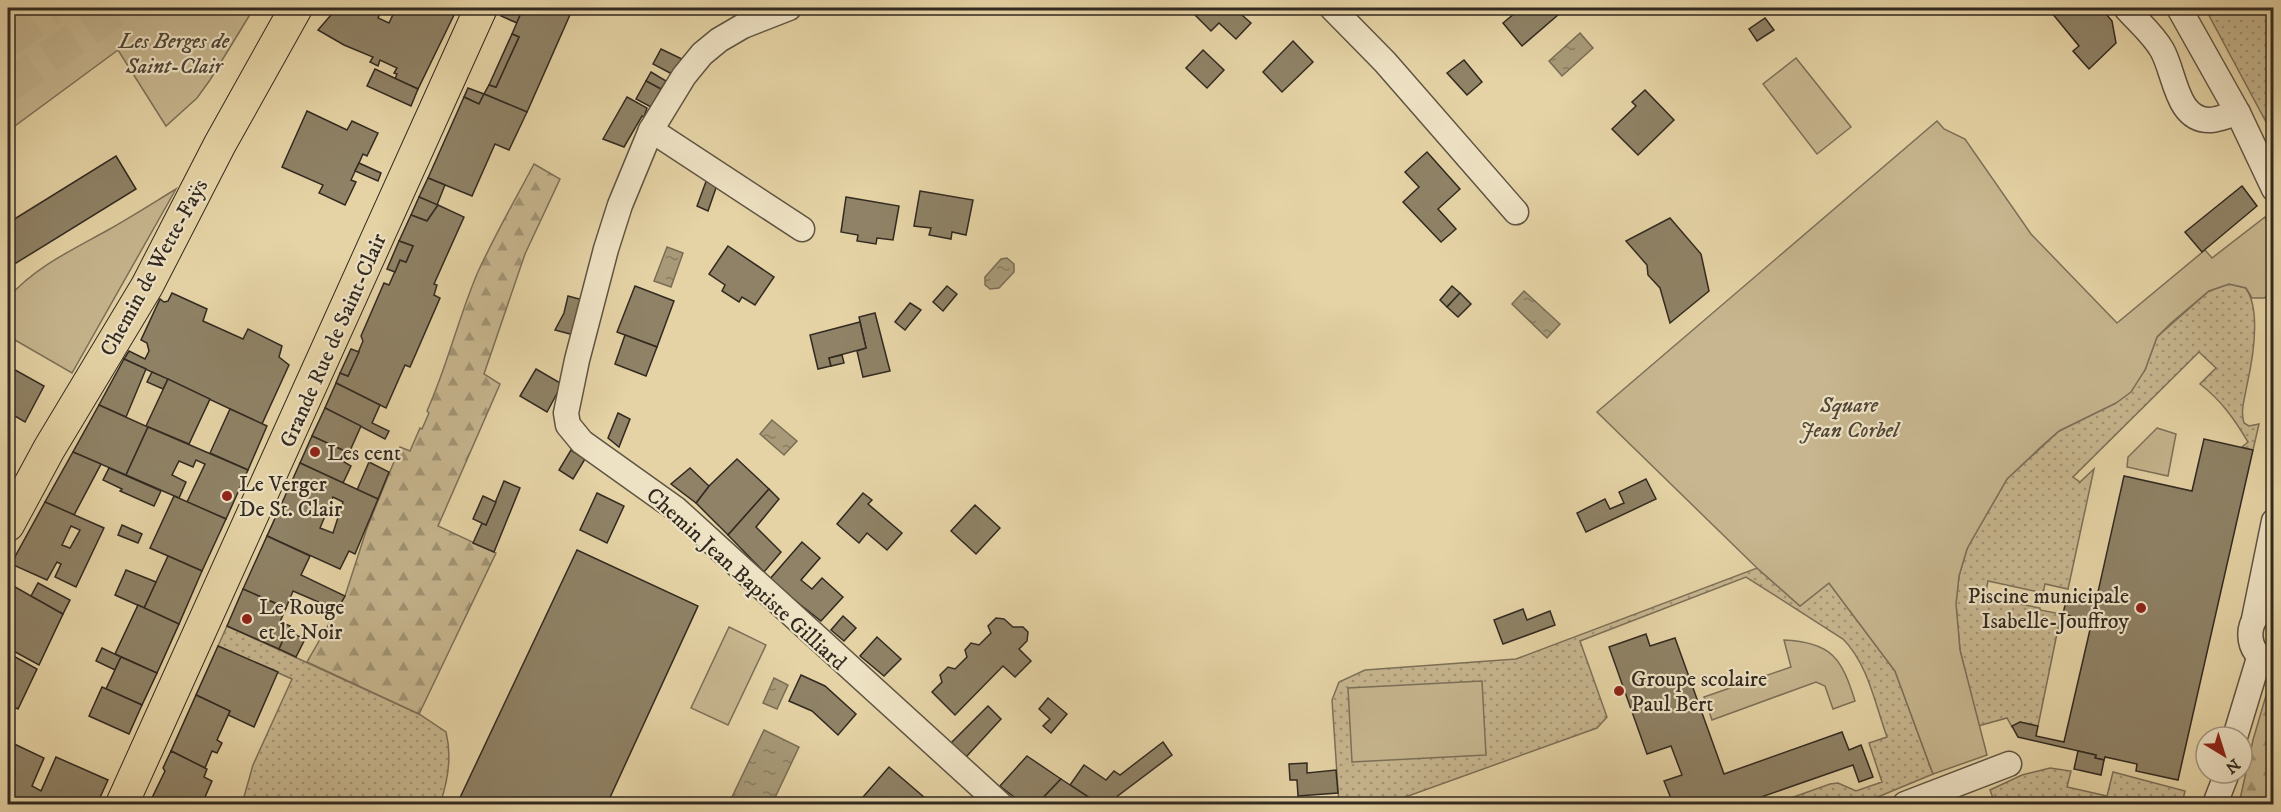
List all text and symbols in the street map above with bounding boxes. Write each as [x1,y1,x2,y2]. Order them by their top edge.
park label: Les Berges de Saint-Clair [117,28,230,80]
street label: Chemin de Wette-Faÿs [94,174,214,361]
street label: Grande Rue de Saint-Clair [274,229,393,452]
park label: Square Jean Corbel [1799,392,1901,444]
place label: Les cent [327,440,401,467]
marker: Les cent [308,445,322,459]
place label: Le Verger De St. Clair [239,471,343,523]
street label: Chemin Jean Baptiste Gilliard [640,482,852,676]
marker: Le Verger De St. Clair [220,489,234,503]
place label: Piscine municipale Isabelle-Jouffroy [1967,583,2130,635]
place label: Le Rouge et le Noir [259,594,344,646]
marker: Piscine municipale Isabelle-Jouffroy [2134,601,2148,615]
marker: Le Rouge et le Noir [240,612,254,626]
place label: Groupe scolaire Paul Bert [1631,666,1767,718]
marker: Groupe scolaire Paul Bert [1612,684,1626,698]
north arrow [2194,725,2254,785]
text: N [2221,754,2244,778]

